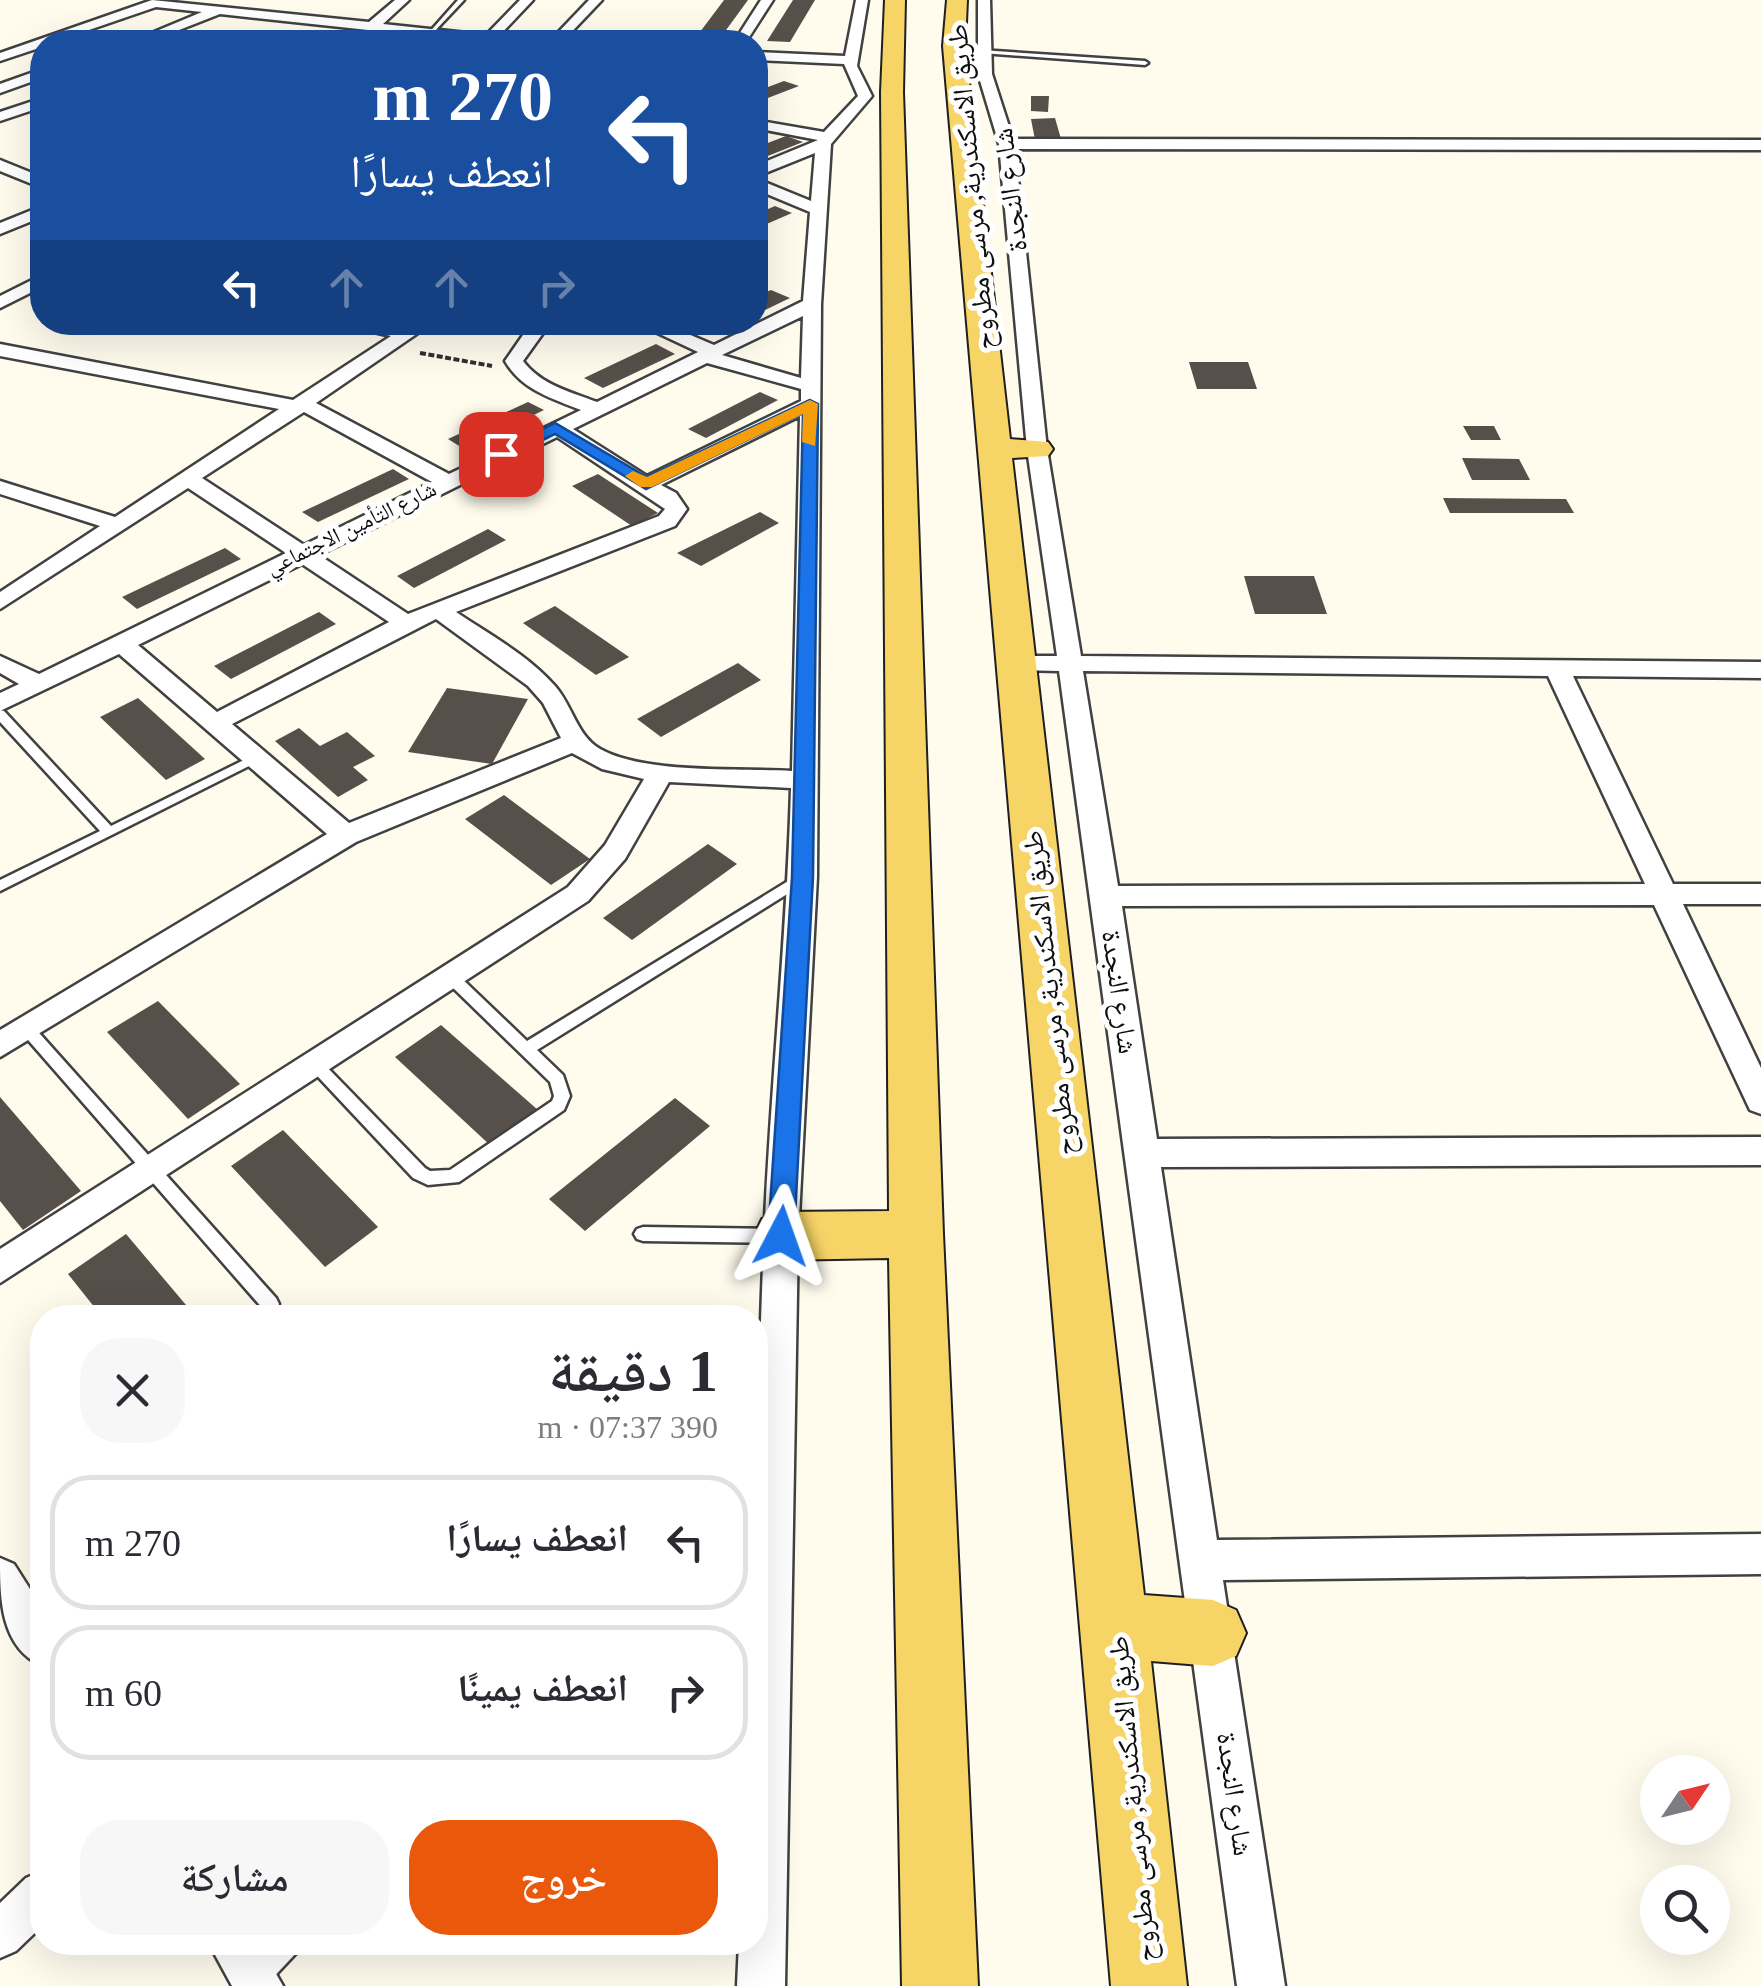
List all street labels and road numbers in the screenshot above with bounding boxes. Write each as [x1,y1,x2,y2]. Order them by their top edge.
street label: طريق الاسكندرية, مرسى مطروح [941,23,1003,351]
street label: شارع النجدة [987,126,1035,254]
street label: شارع التأمين الاجتماعي [261,475,442,584]
street label: طريق الاسكندرية, مرسى مطروح [1017,829,1083,1157]
street label: شارع النجدة [1094,928,1144,1056]
street label: طريق الاسكندرية, مرسى مطروح [1102,1635,1164,1963]
street label: شارع النجدة [1209,1730,1259,1858]

